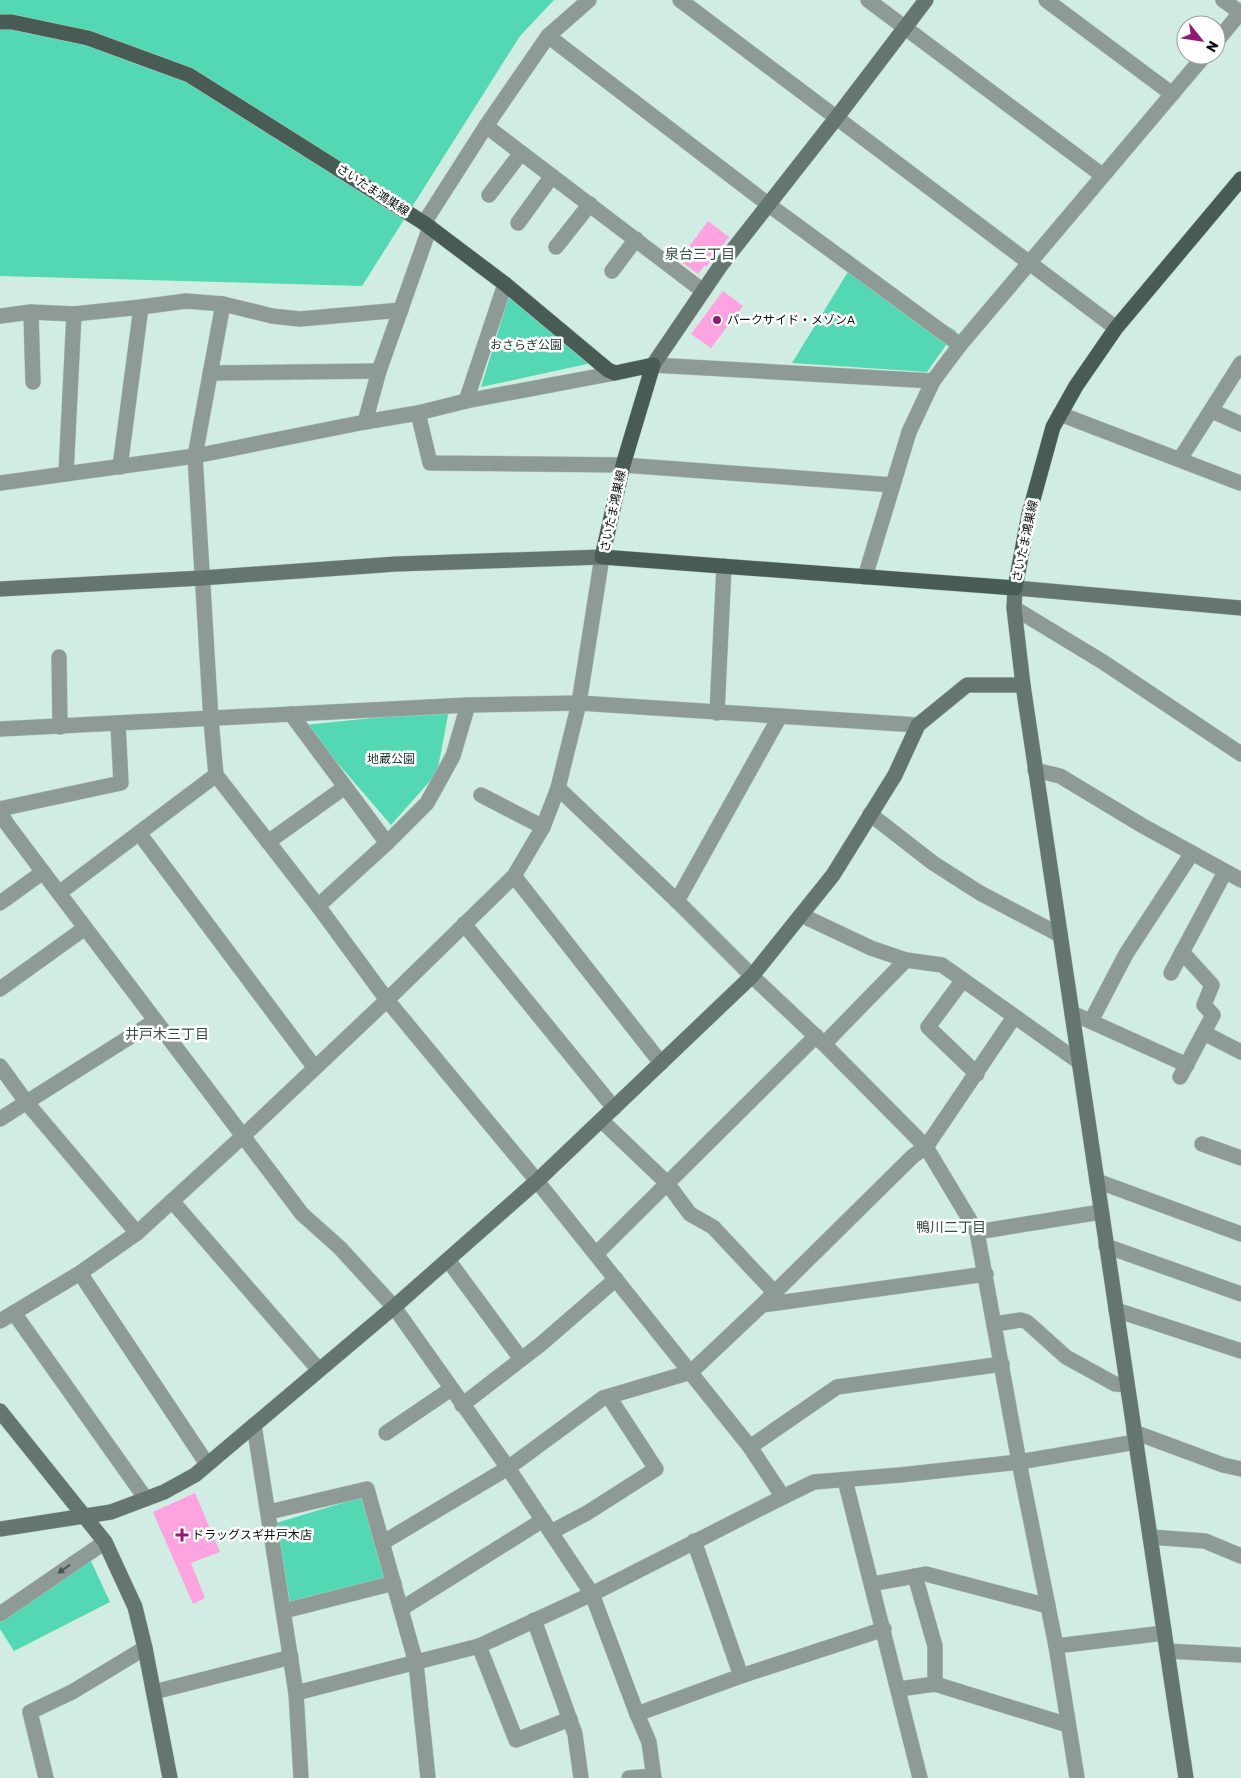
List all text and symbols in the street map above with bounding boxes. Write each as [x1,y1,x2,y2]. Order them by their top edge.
north arrow [1176,15,1226,65]
text: N [1202,38,1222,55]
street label: さいたま鴻巣線 [334,161,412,219]
district label: 泉台三丁目 [665,246,735,263]
place label: パークサイド・メゾンA [727,313,855,327]
marker: パークサイド・メゾンA [711,314,723,326]
park label: おさらぎ公園 [490,338,562,352]
street label: さいたま鴻巣線 [597,469,629,553]
street label: さいたま鴻巣線 [1009,499,1041,583]
park label: 地蔵公園 [367,752,415,766]
district label: 井戸木三丁目 [125,1026,209,1043]
district label: 鴨川二丁目 [916,1219,986,1236]
place label: ドラッグスギ井戸木店 [192,1528,312,1542]
marker: ドラッグスギ井戸木店 [176,1529,188,1541]
one-way arrow [58,1564,71,1574]

